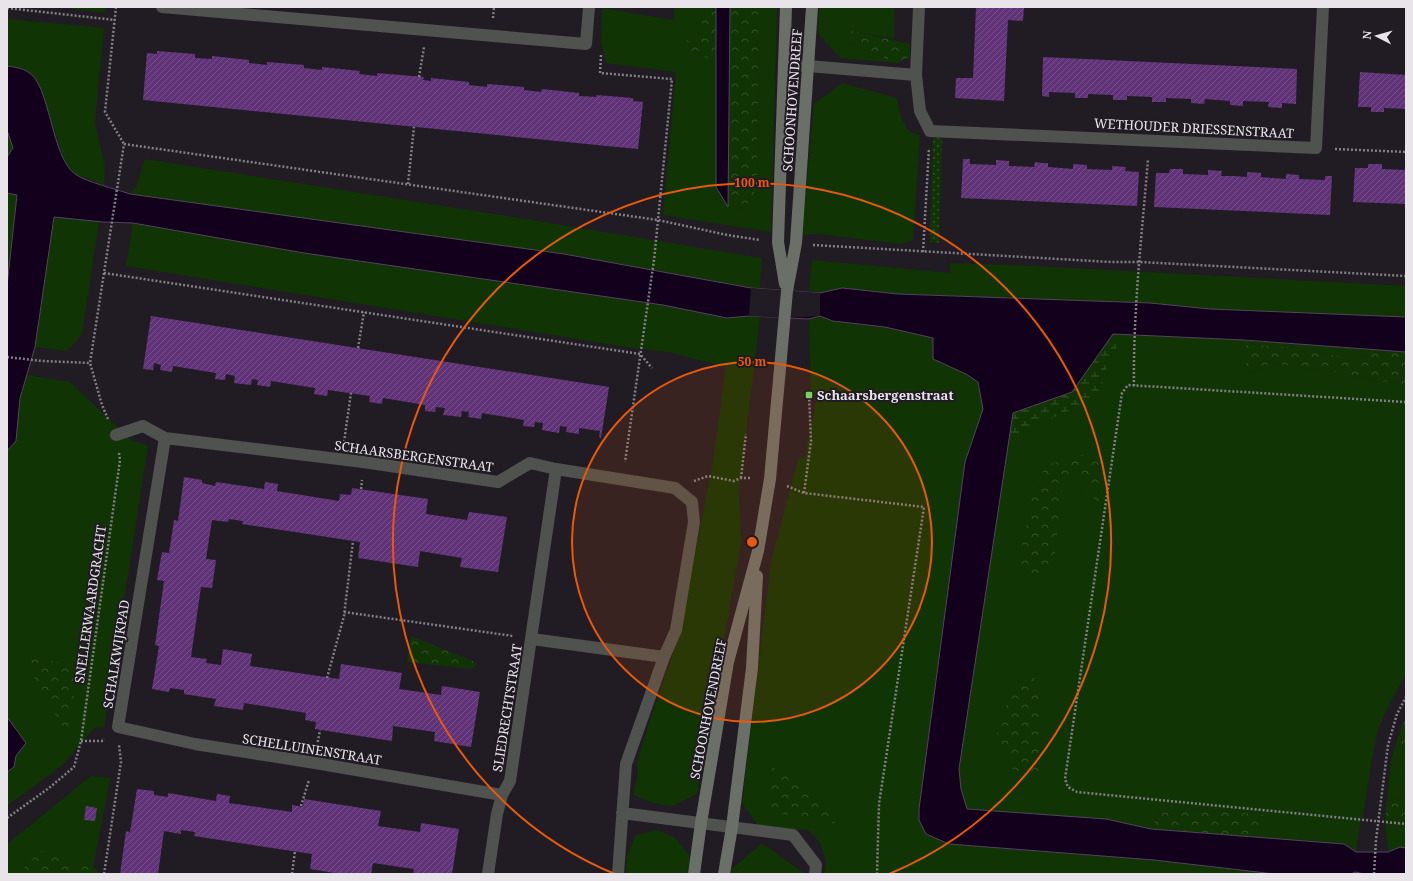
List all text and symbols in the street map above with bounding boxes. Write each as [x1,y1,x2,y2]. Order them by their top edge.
north arrow [1357,16,1397,56]
street label: SCHOONHOVENDREEF [778,28,806,172]
text: N [1359,29,1375,40]
street label: WETHOUDER DRIESSENSTRAAT [1094,114,1294,142]
text: 100 m [734,174,770,191]
text: 50 m [738,353,766,370]
place label: Schaarsbergenstraat [817,386,954,404]
marker: Schaarsbergenstraat [804,390,814,400]
street label: SCHAARSBERGENSTRAAT [333,436,495,476]
street label: SNELLERWAARDGRACHT [70,524,110,684]
centre of rings [745,535,759,549]
street label: SCHALKWIJKPAD [99,598,133,710]
street label: SCHOONHOVENDREEF [686,637,731,781]
street label: SLIEDRECHTSTRAAT [488,643,526,773]
street label: SCHELLUINENSTRAAT [241,729,383,769]

